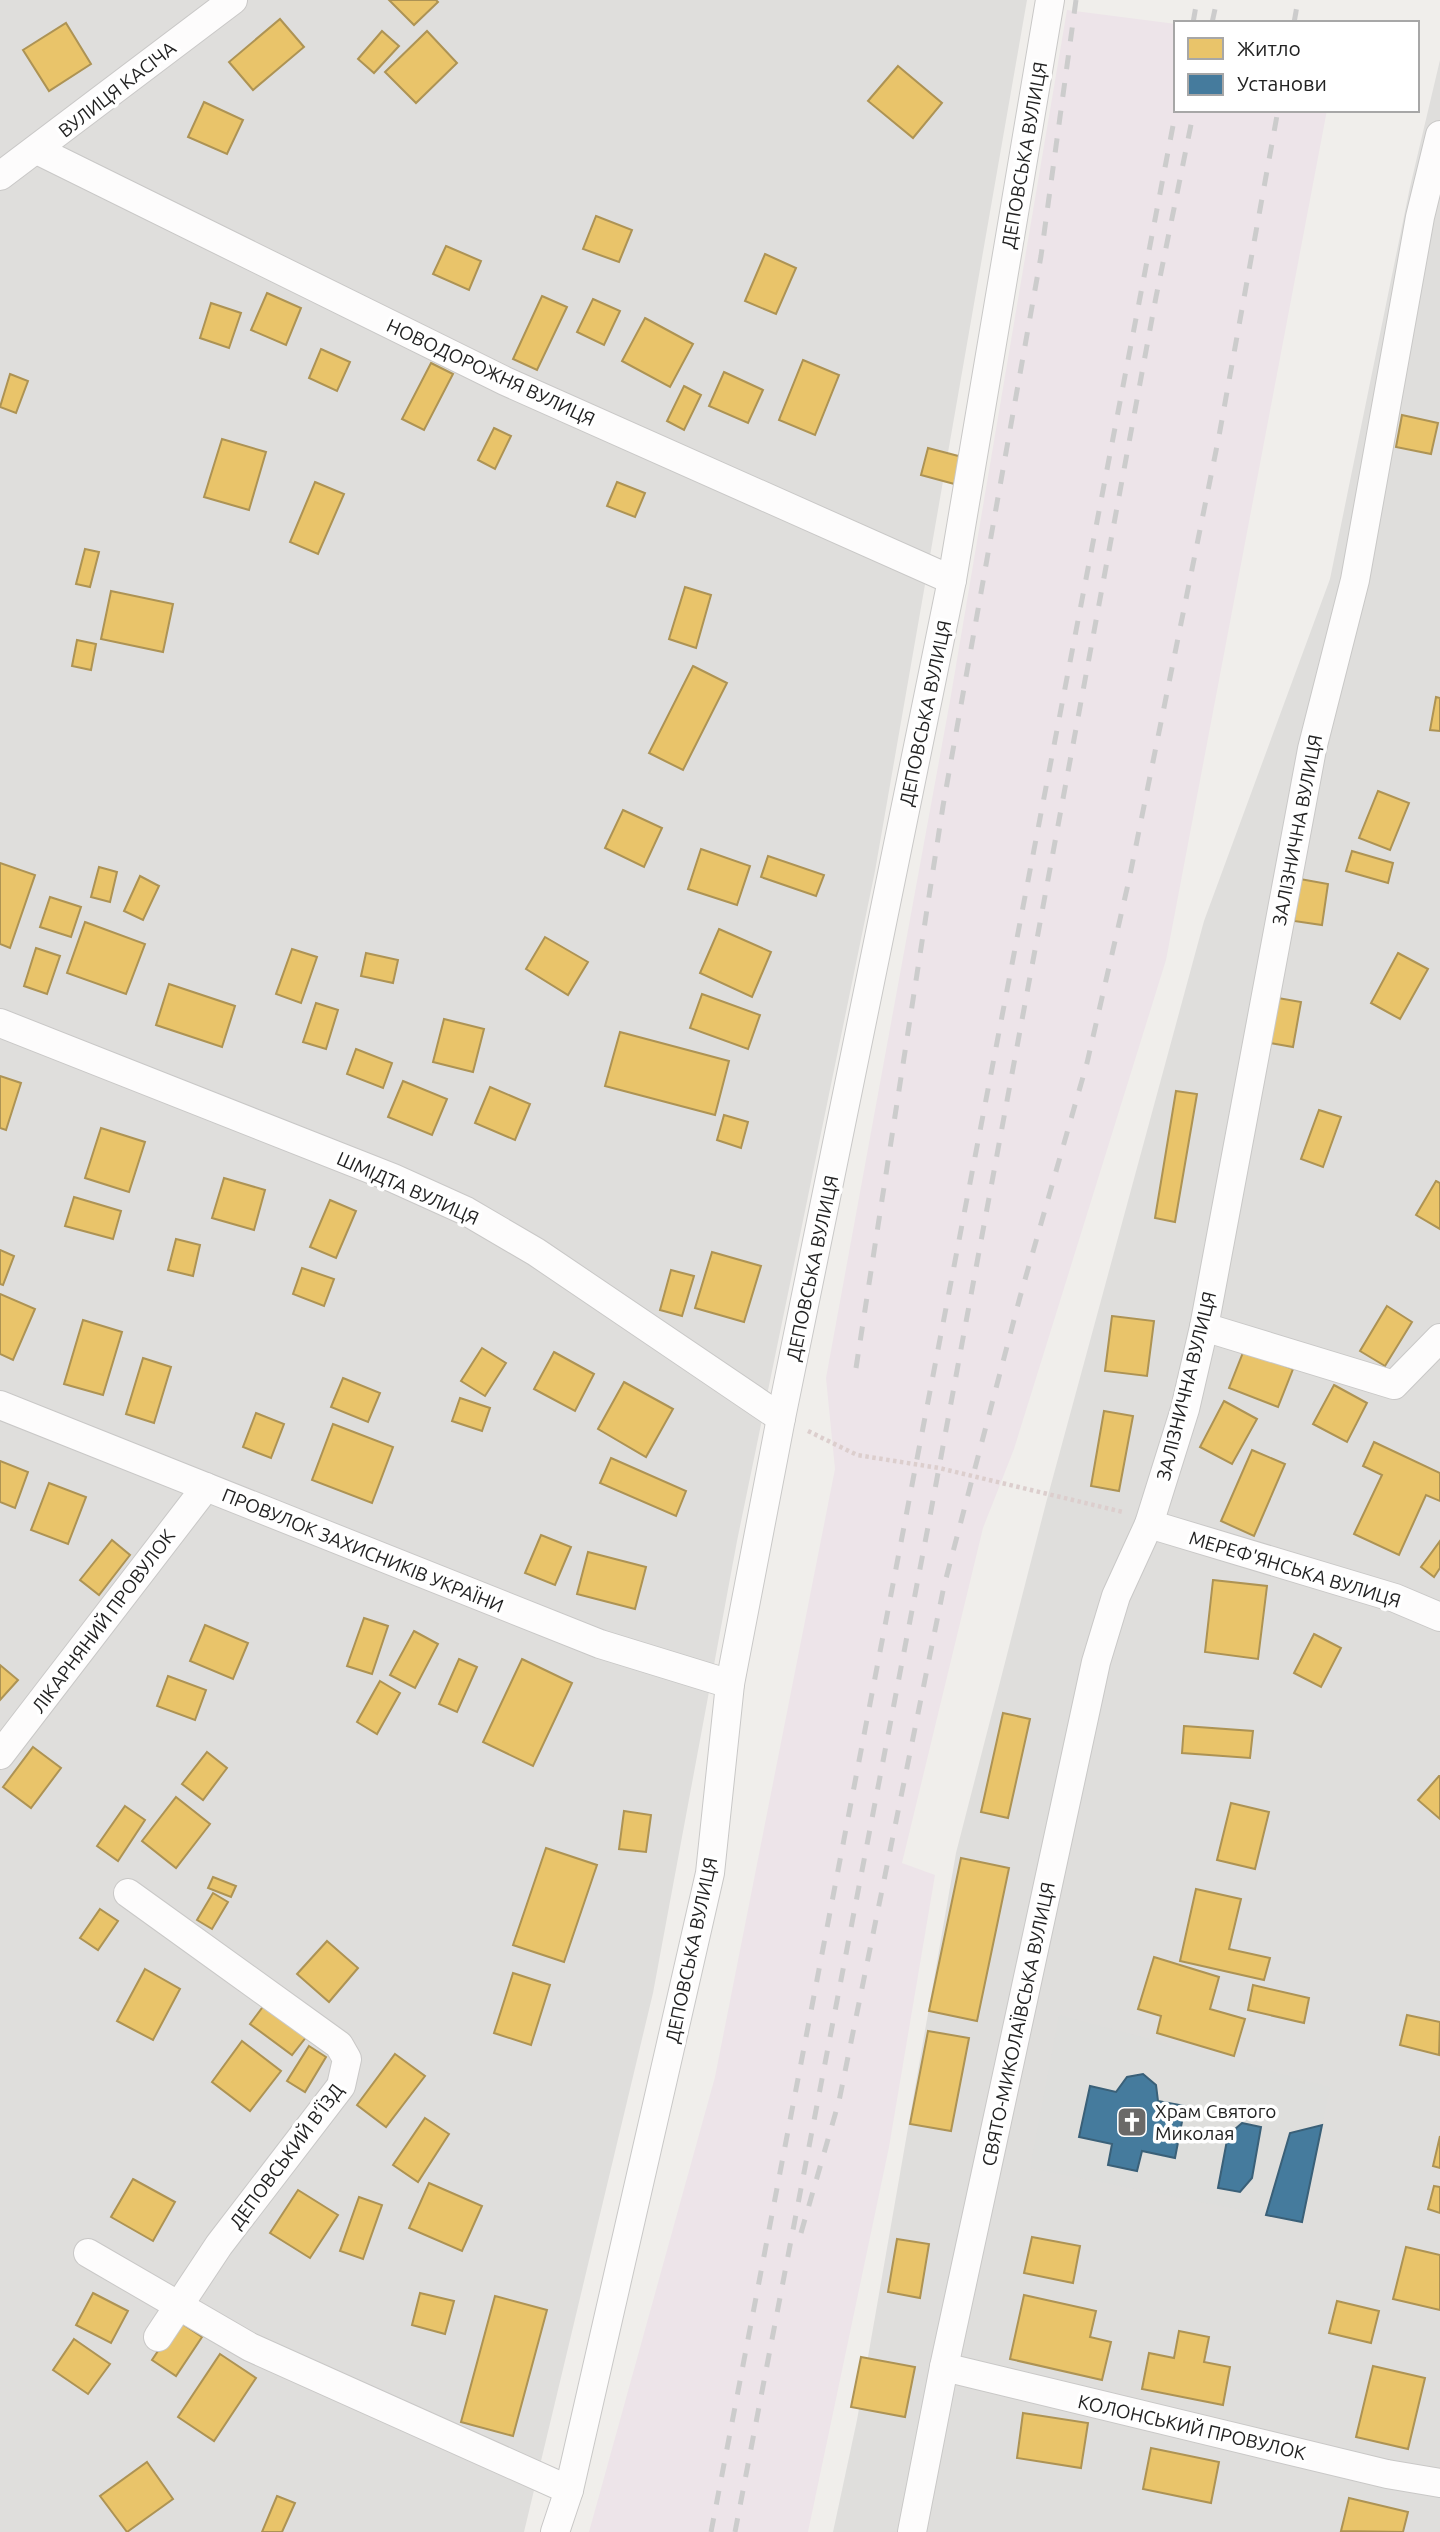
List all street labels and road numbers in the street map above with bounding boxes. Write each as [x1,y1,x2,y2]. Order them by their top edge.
street label: ВУЛИЦЯ КАСІЧА [54,36,181,142]
street label: ДЕПОВСЬКА ВУЛИЦЯ [997,60,1051,250]
street label: НОВОДОРОЖНЯ ВУЛИЦЯ [383,314,599,430]
street label: ДЕПОВСЬКА ВУЛИЦЯ [895,618,955,808]
street label: ЗАЛІЗНИЧНА ВУЛИЦЯ [1268,733,1326,927]
street label: ШМІДТА ВУЛИЦЯ [334,1147,482,1229]
street label: ДЕПОВСЬКА ВУЛИЦЯ [782,1173,842,1363]
street label: ЗАЛІЗНИЧНА ВУЛИЦЯ [1152,1289,1220,1483]
street label: ПРОВУЛОК ЗАХИСНИКІВ УКРАЇНИ [219,1483,507,1617]
street label: ЛІКАРНЯНИЙ ПРОВУЛОК [27,1525,179,1717]
street label: МЕРЕФ'ЯНСЬКА ВУЛИЦЯ [1187,1526,1403,1612]
street label: ДЕПОВСЬКА ВУЛИЦЯ [661,1855,721,2045]
street label: СВЯТО-МИКОЛАЇВСЬКА ВУЛИЦЯ [977,1880,1059,2168]
street label: ДЕПОВСЬКИЙ В’ЇЗД [224,2079,348,2233]
street label: КОЛОНСЬКИЙ ПРОВУЛОК [1076,2390,1309,2464]

